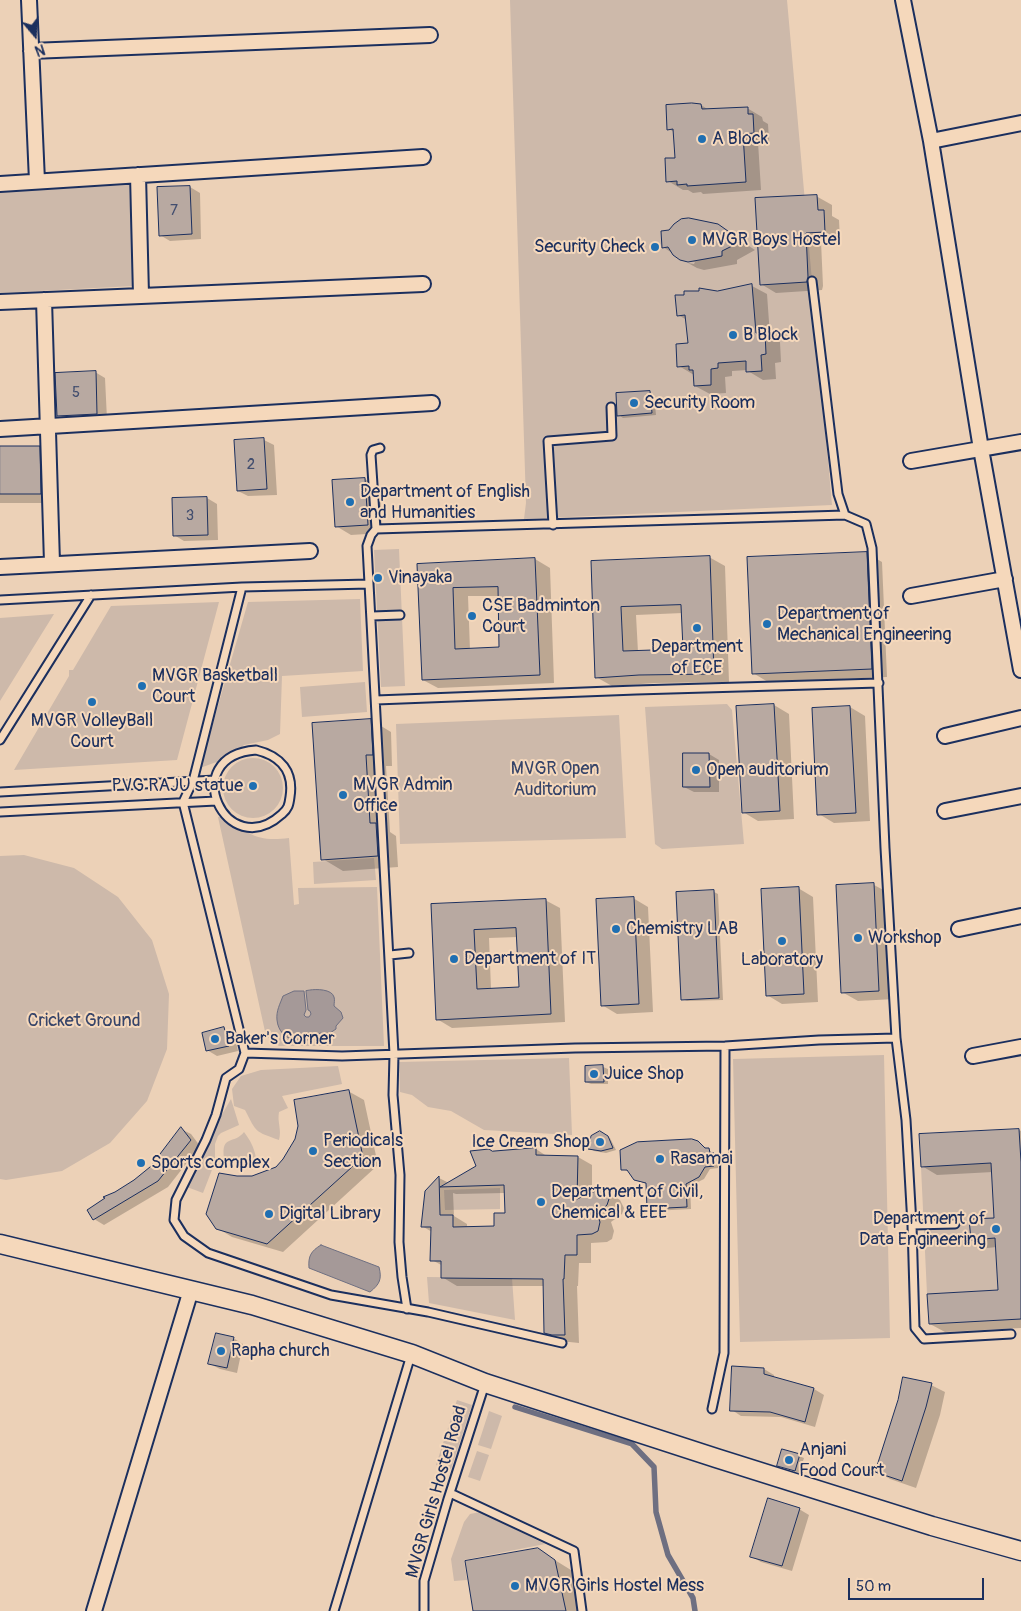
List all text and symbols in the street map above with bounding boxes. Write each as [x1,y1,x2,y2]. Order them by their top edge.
north arrow [10,10,60,60]
text: N [33,40,47,59]
place label: A Block [712,128,768,150]
marker: A Block [696,133,708,145]
house number: 7 [170,202,178,220]
place label: MVGR Boys Hostel [702,229,841,251]
marker: MVGR Boys Hostel [686,234,698,246]
place label: Security Check [534,236,645,258]
marker: Security Check [649,241,661,253]
place label: B Block [743,324,798,346]
marker: B Block [727,329,739,341]
house number: 5 [72,384,80,402]
place label: Security Room [644,392,755,414]
marker: Security Room [628,397,640,409]
house number: 2 [247,456,255,474]
place label: Department of English and Humanities [360,481,530,524]
marker: Department of English and Humanities [344,496,356,508]
house number: 3 [186,507,194,525]
place label: Vinayaka [388,567,452,589]
marker: Vinayaka [372,572,384,584]
place label: CSE Badminton Court [482,595,600,638]
place label: Department of Mechanical Engineering [777,603,952,646]
marker: CSE Badminton Court [466,610,478,622]
marker: Department of Mechanical Engineering [761,618,773,630]
marker: Department of ECE [691,622,703,634]
place label: Department of ECE [651,636,743,679]
place label: MVGR Basketball Court [152,665,278,708]
marker: MVGR Basketball Court [136,680,148,692]
marker: MVGR VolleyBall Court [86,696,98,708]
place label: MVGR VolleyBall Court [31,710,153,752]
park label: MVGR Open Auditorium [511,758,599,801]
place label: Open auditorium [706,759,829,781]
marker: Open auditorium [690,764,702,776]
place label: MVGR Admin Office [353,774,453,816]
place label: PVG RAJU statue [112,775,243,797]
marker: PVG RAJU statue [247,780,259,792]
marker: MVGR Admin Office [337,789,349,801]
place label: Chemistry LAB [626,918,738,940]
marker: Chemistry LAB [610,923,622,935]
place label: Workshop [868,927,942,949]
marker: Workshop [852,932,864,944]
marker: Laboratory [776,935,788,947]
place label: Department of IT [464,948,596,970]
place label: Laboratory [741,949,823,971]
marker: Department of IT [448,953,460,965]
park label: Cricket Ground [27,1010,141,1032]
place label: Baker's Corner [225,1028,335,1050]
marker: Baker's Corner [209,1033,221,1045]
place label: Juice Shop [604,1063,684,1085]
marker: Juice Shop [588,1068,600,1080]
place label: Periodicals Section [323,1130,403,1172]
place label: Ice Cream Shop [472,1131,590,1153]
marker: Ice Cream Shop [594,1136,606,1148]
marker: Periodicals Section [307,1145,319,1157]
place label: Rasamai [670,1148,733,1170]
place label: Sports complex [151,1152,270,1174]
marker: Rasamai [654,1153,666,1165]
marker: Sports complex [135,1157,147,1169]
place label: Department of Civil, Chemical & EEE [551,1181,703,1224]
marker: Department of Civil, Chemical & EEE [535,1196,547,1208]
place label: Digital Library [279,1203,381,1225]
marker: Digital Library [263,1208,275,1220]
place label: Department of Data Engineering [859,1208,986,1250]
marker: Department of Data Engineering [990,1223,1002,1235]
place label: Rapha church [231,1340,330,1362]
marker: Rapha church [215,1345,227,1357]
street label: MVGR Girls Hostel Road [402,1403,472,1581]
place label: Anjani Food Court [799,1439,885,1482]
marker: Anjani Food Court [783,1454,795,1466]
scale bar [851,1568,987,1600]
place label: MVGR Girls Hostel Mess [525,1575,704,1597]
text: 50 m [856,1577,891,1596]
marker: MVGR Girls Hostel Mess [509,1580,521,1592]

